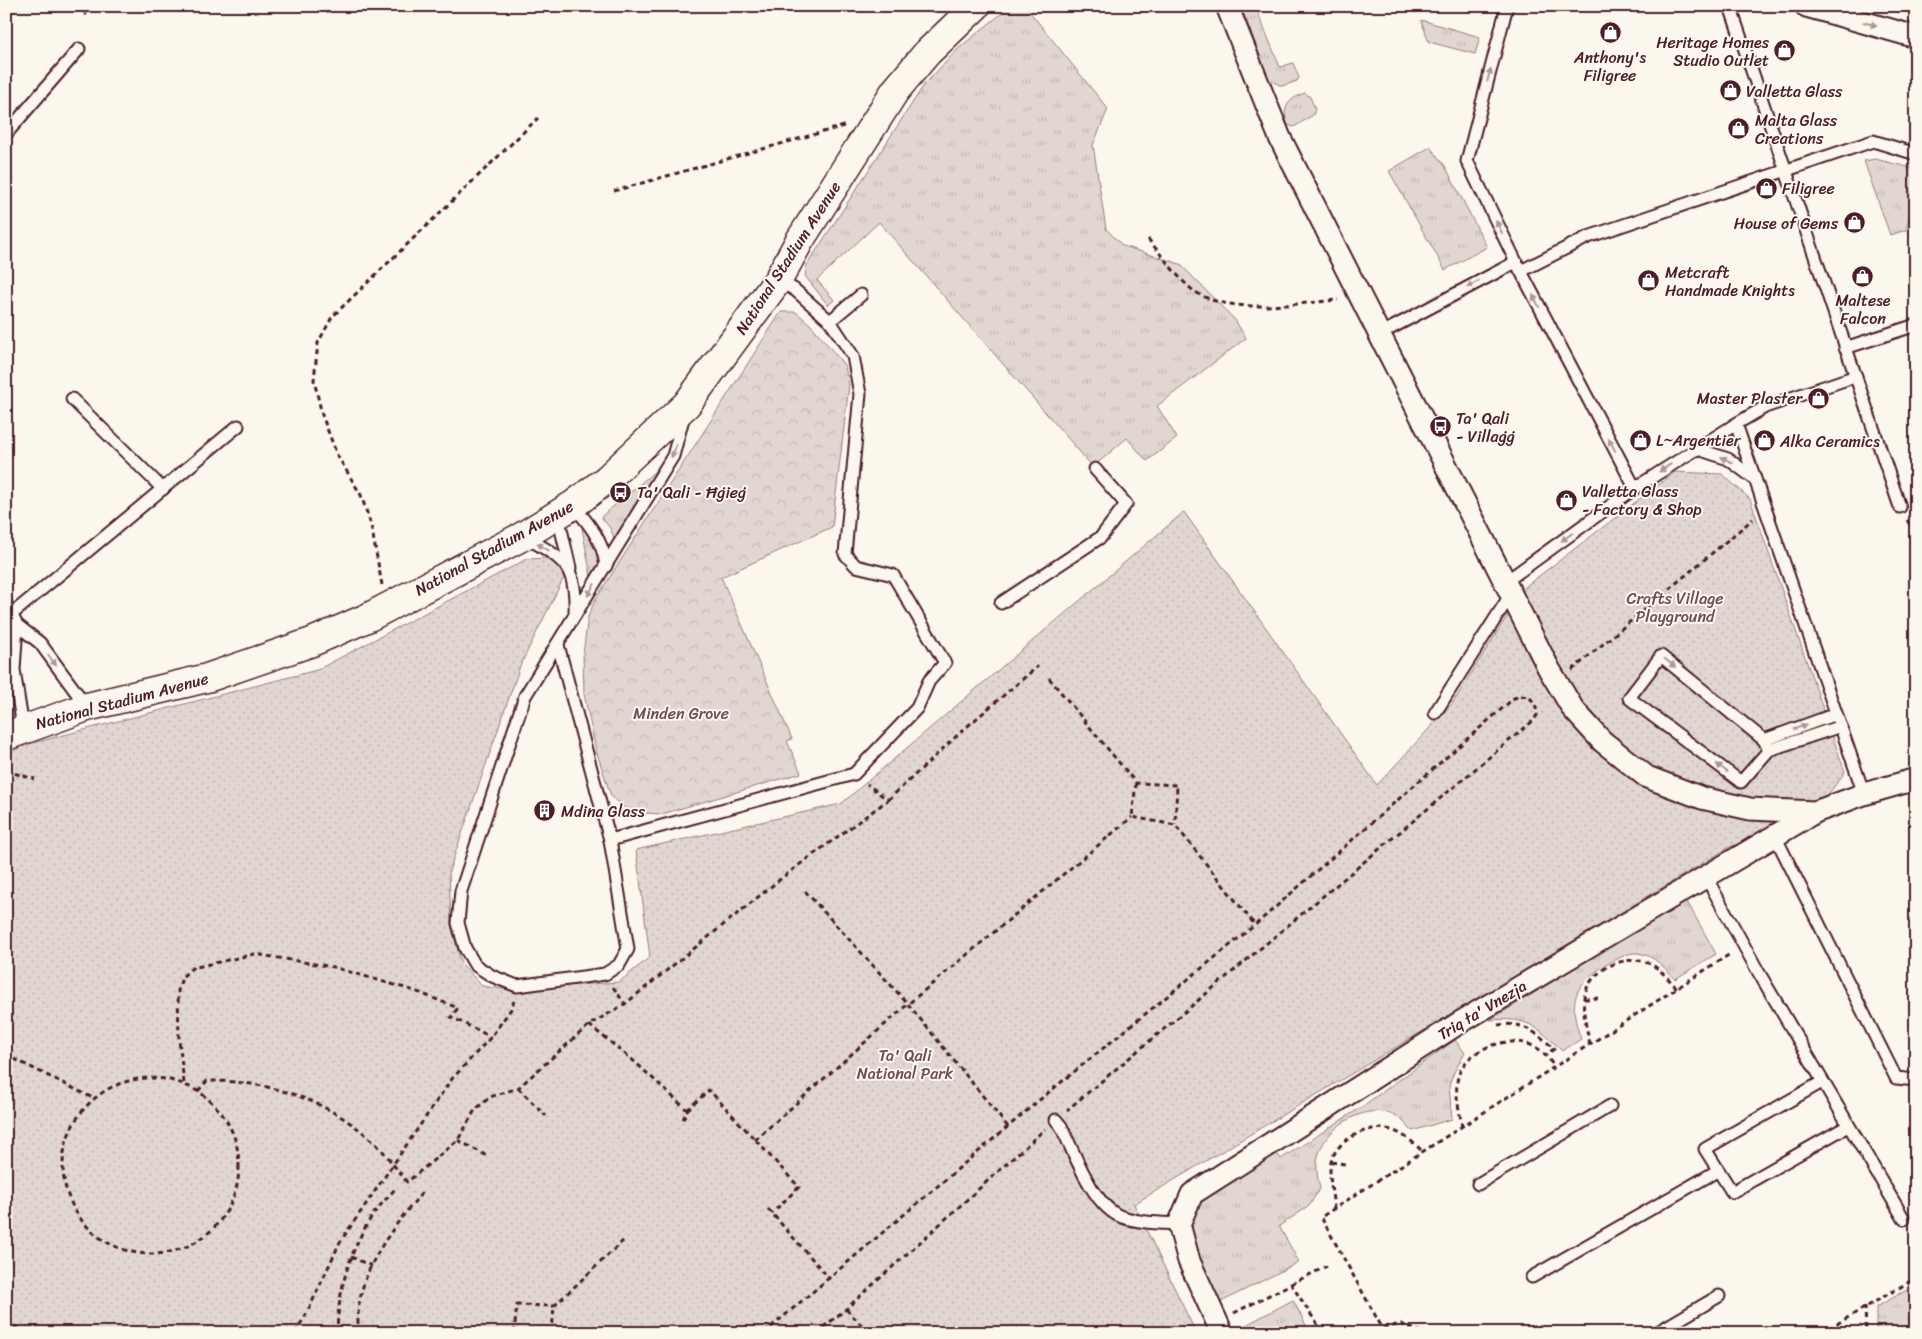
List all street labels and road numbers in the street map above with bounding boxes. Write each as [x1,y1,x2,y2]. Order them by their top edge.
street label: National Stadium Avenue [727,175,849,341]
street label: National Stadium Avenue [409,492,579,604]
street label: National Stadium Avenue [32,664,212,738]
street label: Triq ta' Vnezja [1432,972,1532,1048]

